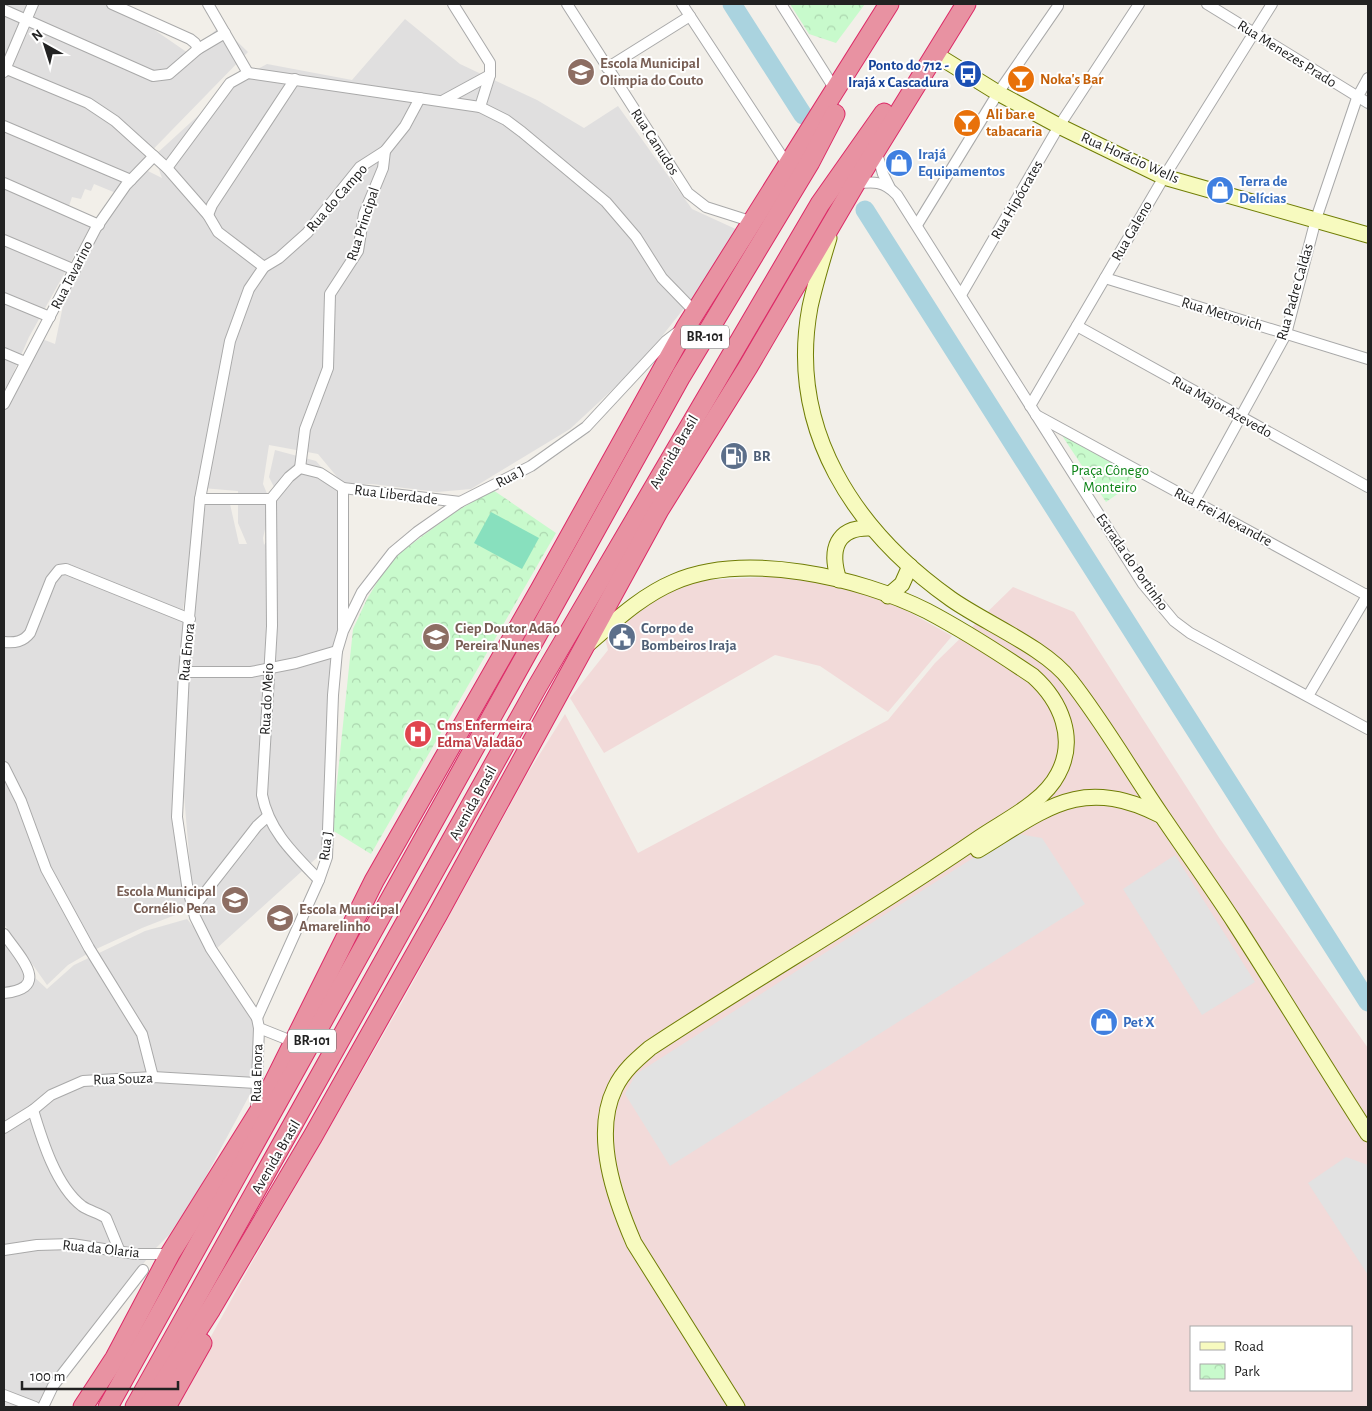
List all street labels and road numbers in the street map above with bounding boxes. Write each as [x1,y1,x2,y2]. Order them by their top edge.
street label: Rua Menezes Prado [1235,18,1339,90]
street label: Rua Canudos [628,106,682,178]
street label: Rua Horácio Wells [1079,130,1181,186]
street label: Rua Hipócrates [988,158,1046,242]
street label: Rua do Campo [304,161,370,235]
street label: Rua Principal [344,185,382,263]
street label: Rua Galeno [1109,198,1155,264]
street label: Rua Tavarino [48,238,96,312]
street label: Rua Padre Caldas [1274,242,1316,342]
street label: Rua Metrovich [1180,295,1264,333]
road number: BR-101 [681,326,729,348]
street label: Rua Major Azevedo [1169,373,1275,441]
street label: Avenida Brasil [647,413,701,491]
street label: Rua J [493,463,527,491]
street label: Rua Liberdade [354,482,439,508]
street label: Rua Frei Alexandre [1172,485,1274,549]
street label: Estrada do Portinho [1093,511,1171,613]
street label: Rua Enora [176,622,198,682]
street label: Rua do Meio [258,663,276,735]
street label: Avenida Brasil [446,763,500,843]
street label: Rua J [317,830,335,862]
road number: BR-101 [288,1030,336,1052]
street label: Rua Enora [248,1043,266,1103]
street label: Rua Souza [93,1070,153,1088]
street label: Avenida Brasil [249,1118,303,1196]
street label: Rua da Olaria [62,1237,140,1261]

